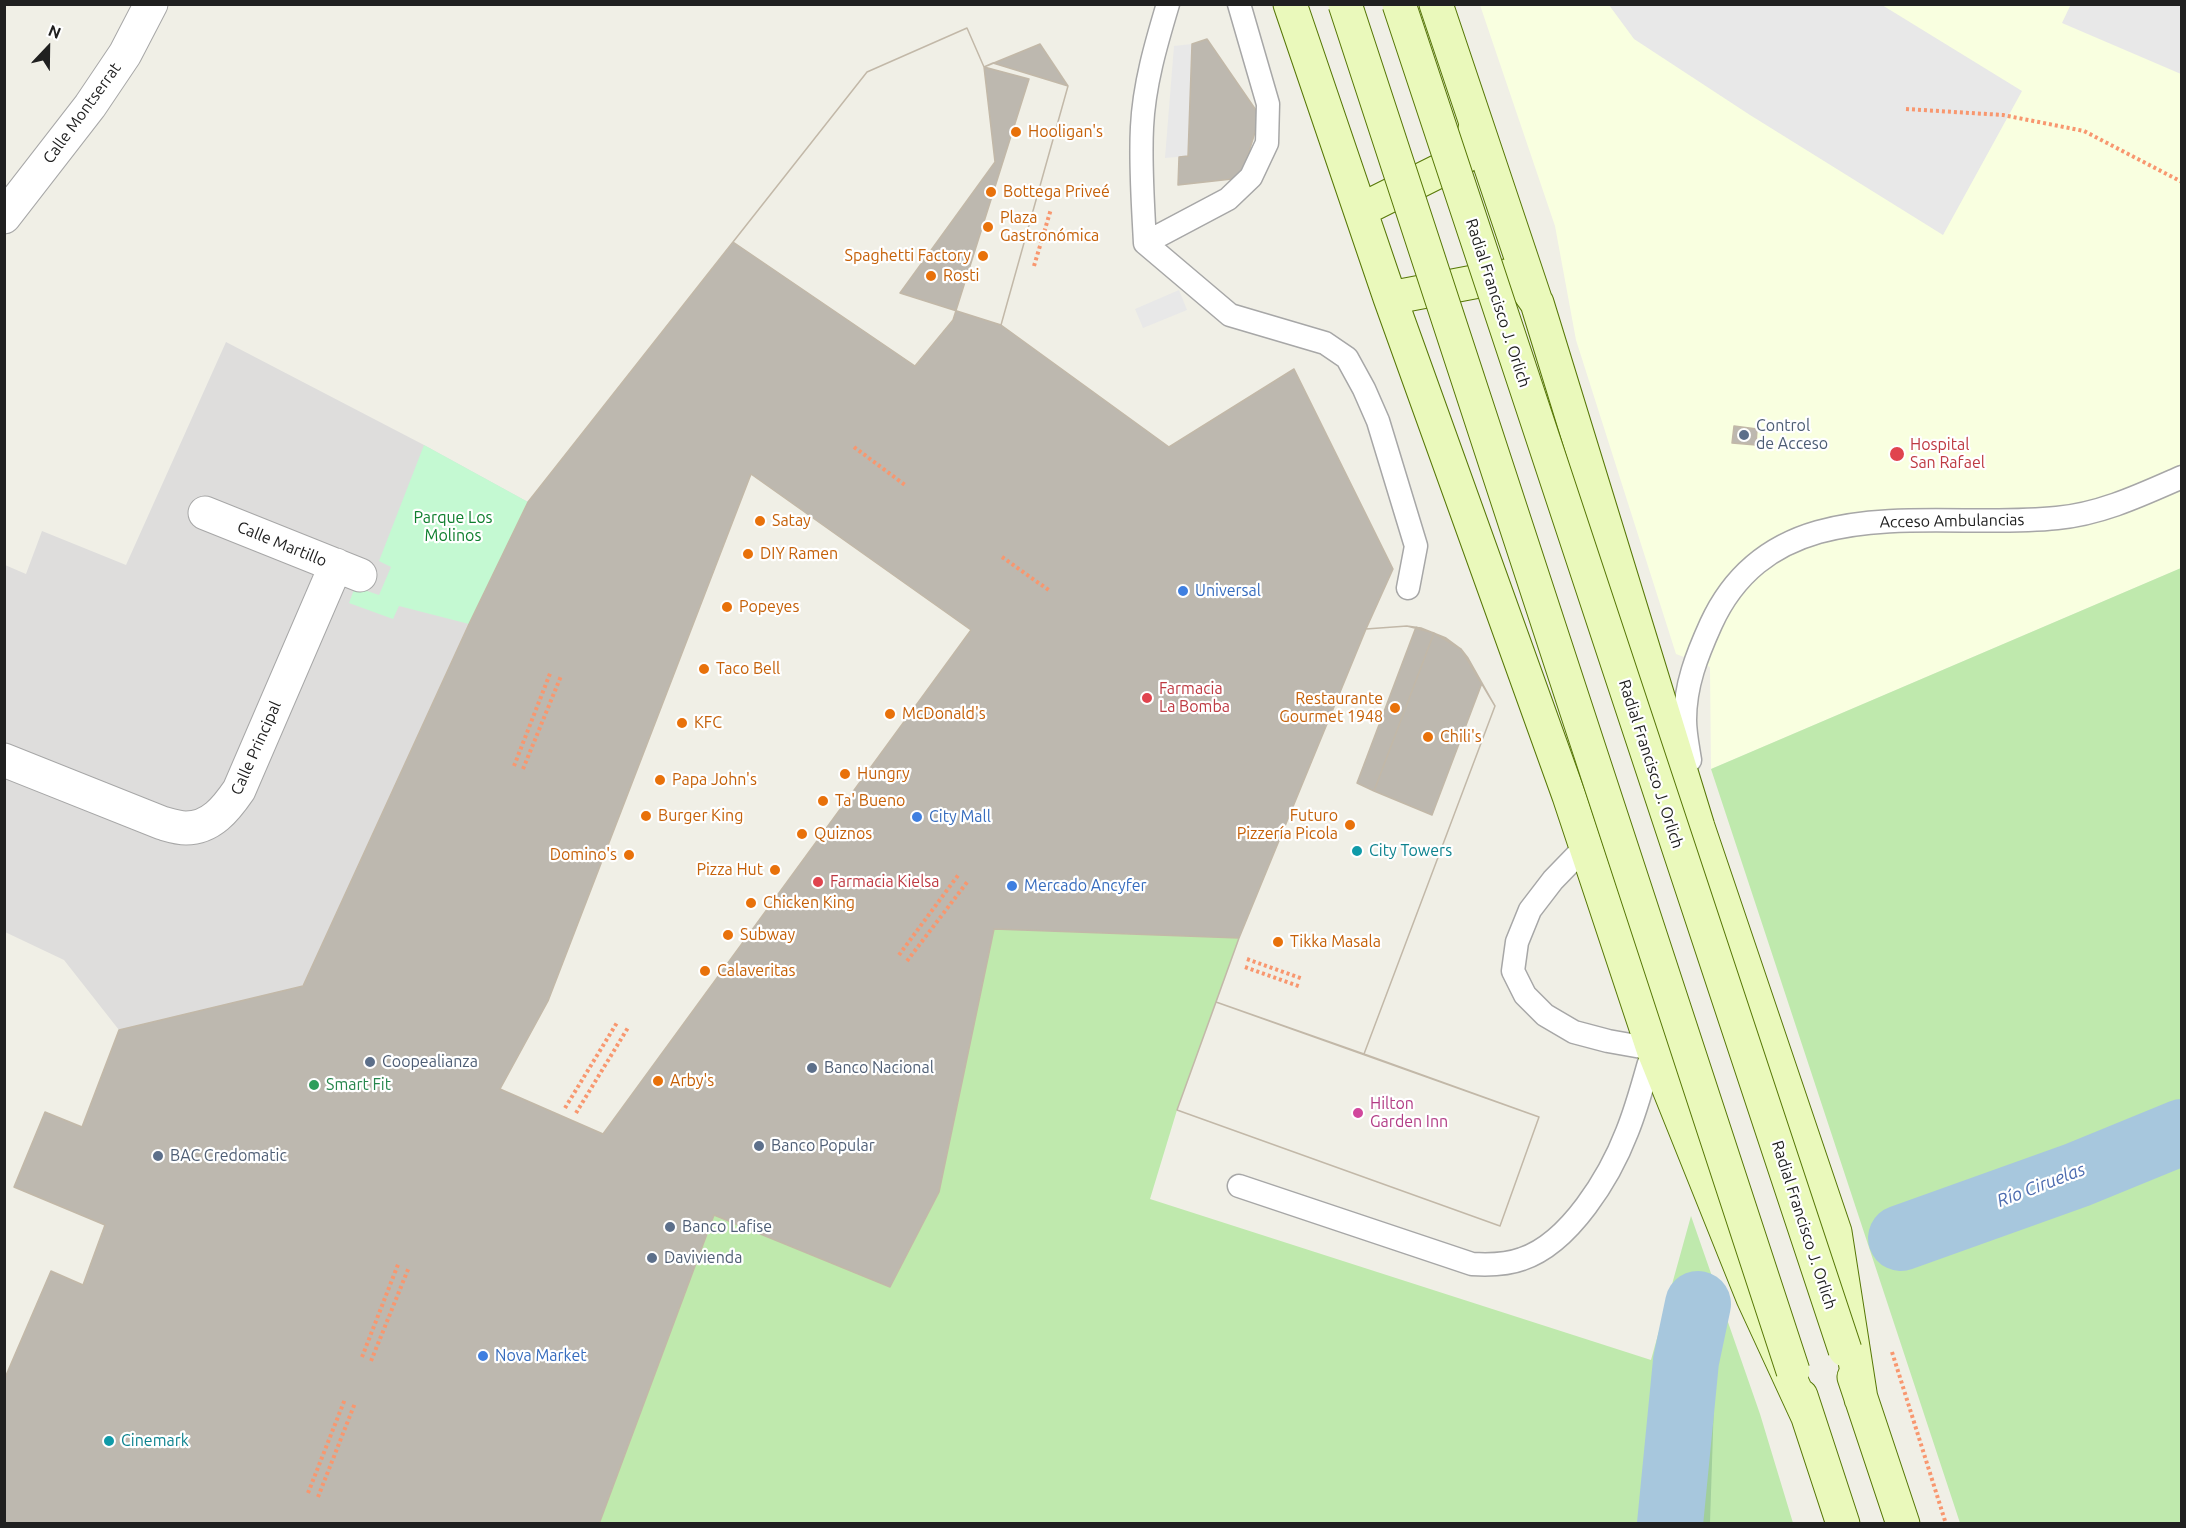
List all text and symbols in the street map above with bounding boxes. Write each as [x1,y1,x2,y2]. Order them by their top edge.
north arrow [18,18,78,78]
text: N [46,21,64,42]
street label: Calle Montserrat [39,59,125,167]
place label: Hooligan's [1028,122,1103,142]
marker: Hooligan's [1009,125,1023,139]
place label: Bottega Priveé [1003,182,1110,202]
marker: Bottega Priveé [984,185,998,199]
place label: Plaza Gastronómica [1000,208,1099,246]
street label: Radial Francisco J. Orlich [1462,216,1534,390]
marker: Plaza Gastronómica [981,220,995,234]
place label: Spaghetti Factory [845,246,971,266]
marker: Spaghetti Factory [976,249,990,263]
place label: Rosti [943,266,979,286]
marker: Rosti [924,269,938,283]
place label: Control de Acceso [1756,416,1828,454]
marker: Control de Acceso [1737,428,1751,442]
place label: Hospital San Rafael [1910,435,1985,473]
marker: Hospital San Rafael [1888,445,1906,463]
park label: Parque Los Molinos [413,508,493,546]
street label: Acceso Ambulancias [1879,510,2025,532]
place label: Satay [772,511,811,531]
marker: Satay [753,514,767,528]
street label: Calle Martillo [234,517,330,571]
place label: DIY Ramen [760,544,838,564]
marker: DIY Ramen [741,547,755,561]
place label: Universal [1195,581,1261,601]
marker: Universal [1176,584,1190,598]
place label: Popeyes [739,597,799,617]
marker: Popeyes [720,600,734,614]
place label: Taco Bell [716,659,780,679]
marker: Taco Bell [697,662,711,676]
street label: Radial Francisco J. Orlich [1615,677,1687,851]
place label: Farmacia La Bomba [1159,679,1230,717]
place label: Restaurante Gourmet 1948 [1279,689,1383,727]
marker: Farmacia La Bomba [1140,691,1154,705]
street label: Calle Principal [227,698,285,798]
marker: Restaurante Gourmet 1948 [1388,701,1402,715]
place label: McDonald's [902,704,986,724]
marker: McDonald's [883,707,897,721]
place label: KFC [694,713,722,733]
marker: KFC [675,716,689,730]
place label: Chili's [1440,727,1482,747]
marker: Chili's [1421,730,1435,744]
place label: Hungry [857,764,910,784]
marker: Hungry [838,767,852,781]
place label: Papa John's [672,770,757,790]
marker: Papa John's [653,773,667,787]
place label: Ta' Bueno [835,791,905,811]
marker: Ta' Bueno [816,794,830,808]
place label: Burger King [658,806,743,826]
place label: Futuro Pizzería Picola [1237,806,1338,844]
place label: City Mall [929,807,991,827]
marker: Burger King [639,809,653,823]
marker: City Mall [910,810,924,824]
marker: Futuro Pizzería Picola [1343,818,1357,832]
place label: Quiznos [814,824,872,844]
marker: Quiznos [795,827,809,841]
place label: City Towers [1369,841,1452,861]
marker: City Towers [1350,844,1364,858]
place label: Domino's [550,845,617,865]
marker: Domino's [622,848,636,862]
place label: Pizza Hut [696,860,763,880]
marker: Pizza Hut [768,863,782,877]
place label: Farmacia Kielsa [830,872,939,892]
marker: Farmacia Kielsa [811,875,825,889]
place label: Mercado Ancyfer [1024,876,1147,896]
marker: Mercado Ancyfer [1005,879,1019,893]
place label: Chicken King [763,893,855,913]
marker: Chicken King [744,896,758,910]
place label: Subway [740,925,795,945]
marker: Subway [721,928,735,942]
place label: Tikka Masala [1290,932,1381,952]
marker: Tikka Masala [1271,935,1285,949]
place label: Calaveritas [717,961,795,981]
marker: Calaveritas [698,964,712,978]
place label: Coopealianza [382,1052,478,1072]
marker: Coopealianza [363,1055,377,1069]
place label: Banco Nacional [824,1058,934,1078]
marker: Banco Nacional [805,1061,819,1075]
place label: Arby's [670,1071,714,1091]
marker: Arby's [651,1074,665,1088]
place label: Smart Fit [326,1075,391,1095]
marker: Smart Fit [307,1078,321,1092]
place label: Hilton Garden Inn [1370,1094,1448,1132]
marker: Hilton Garden Inn [1351,1106,1365,1120]
place label: Banco Popular [771,1136,875,1156]
street label: Radial Francisco J. Orlich [1768,1138,1840,1312]
marker: Banco Popular [752,1139,766,1153]
place label: BAC Credomatic [170,1146,287,1166]
marker: BAC Credomatic [151,1149,165,1163]
water label: Río Ciruelas [1994,1158,2088,1212]
place label: Banco Lafise [682,1217,772,1237]
marker: Banco Lafise [663,1220,677,1234]
place label: Davivienda [664,1248,742,1268]
marker: Davivienda [645,1251,659,1265]
place label: Nova Market [495,1346,587,1366]
marker: Nova Market [476,1349,490,1363]
place label: Cinemark [121,1431,189,1451]
marker: Cinemark [102,1434,116,1448]

